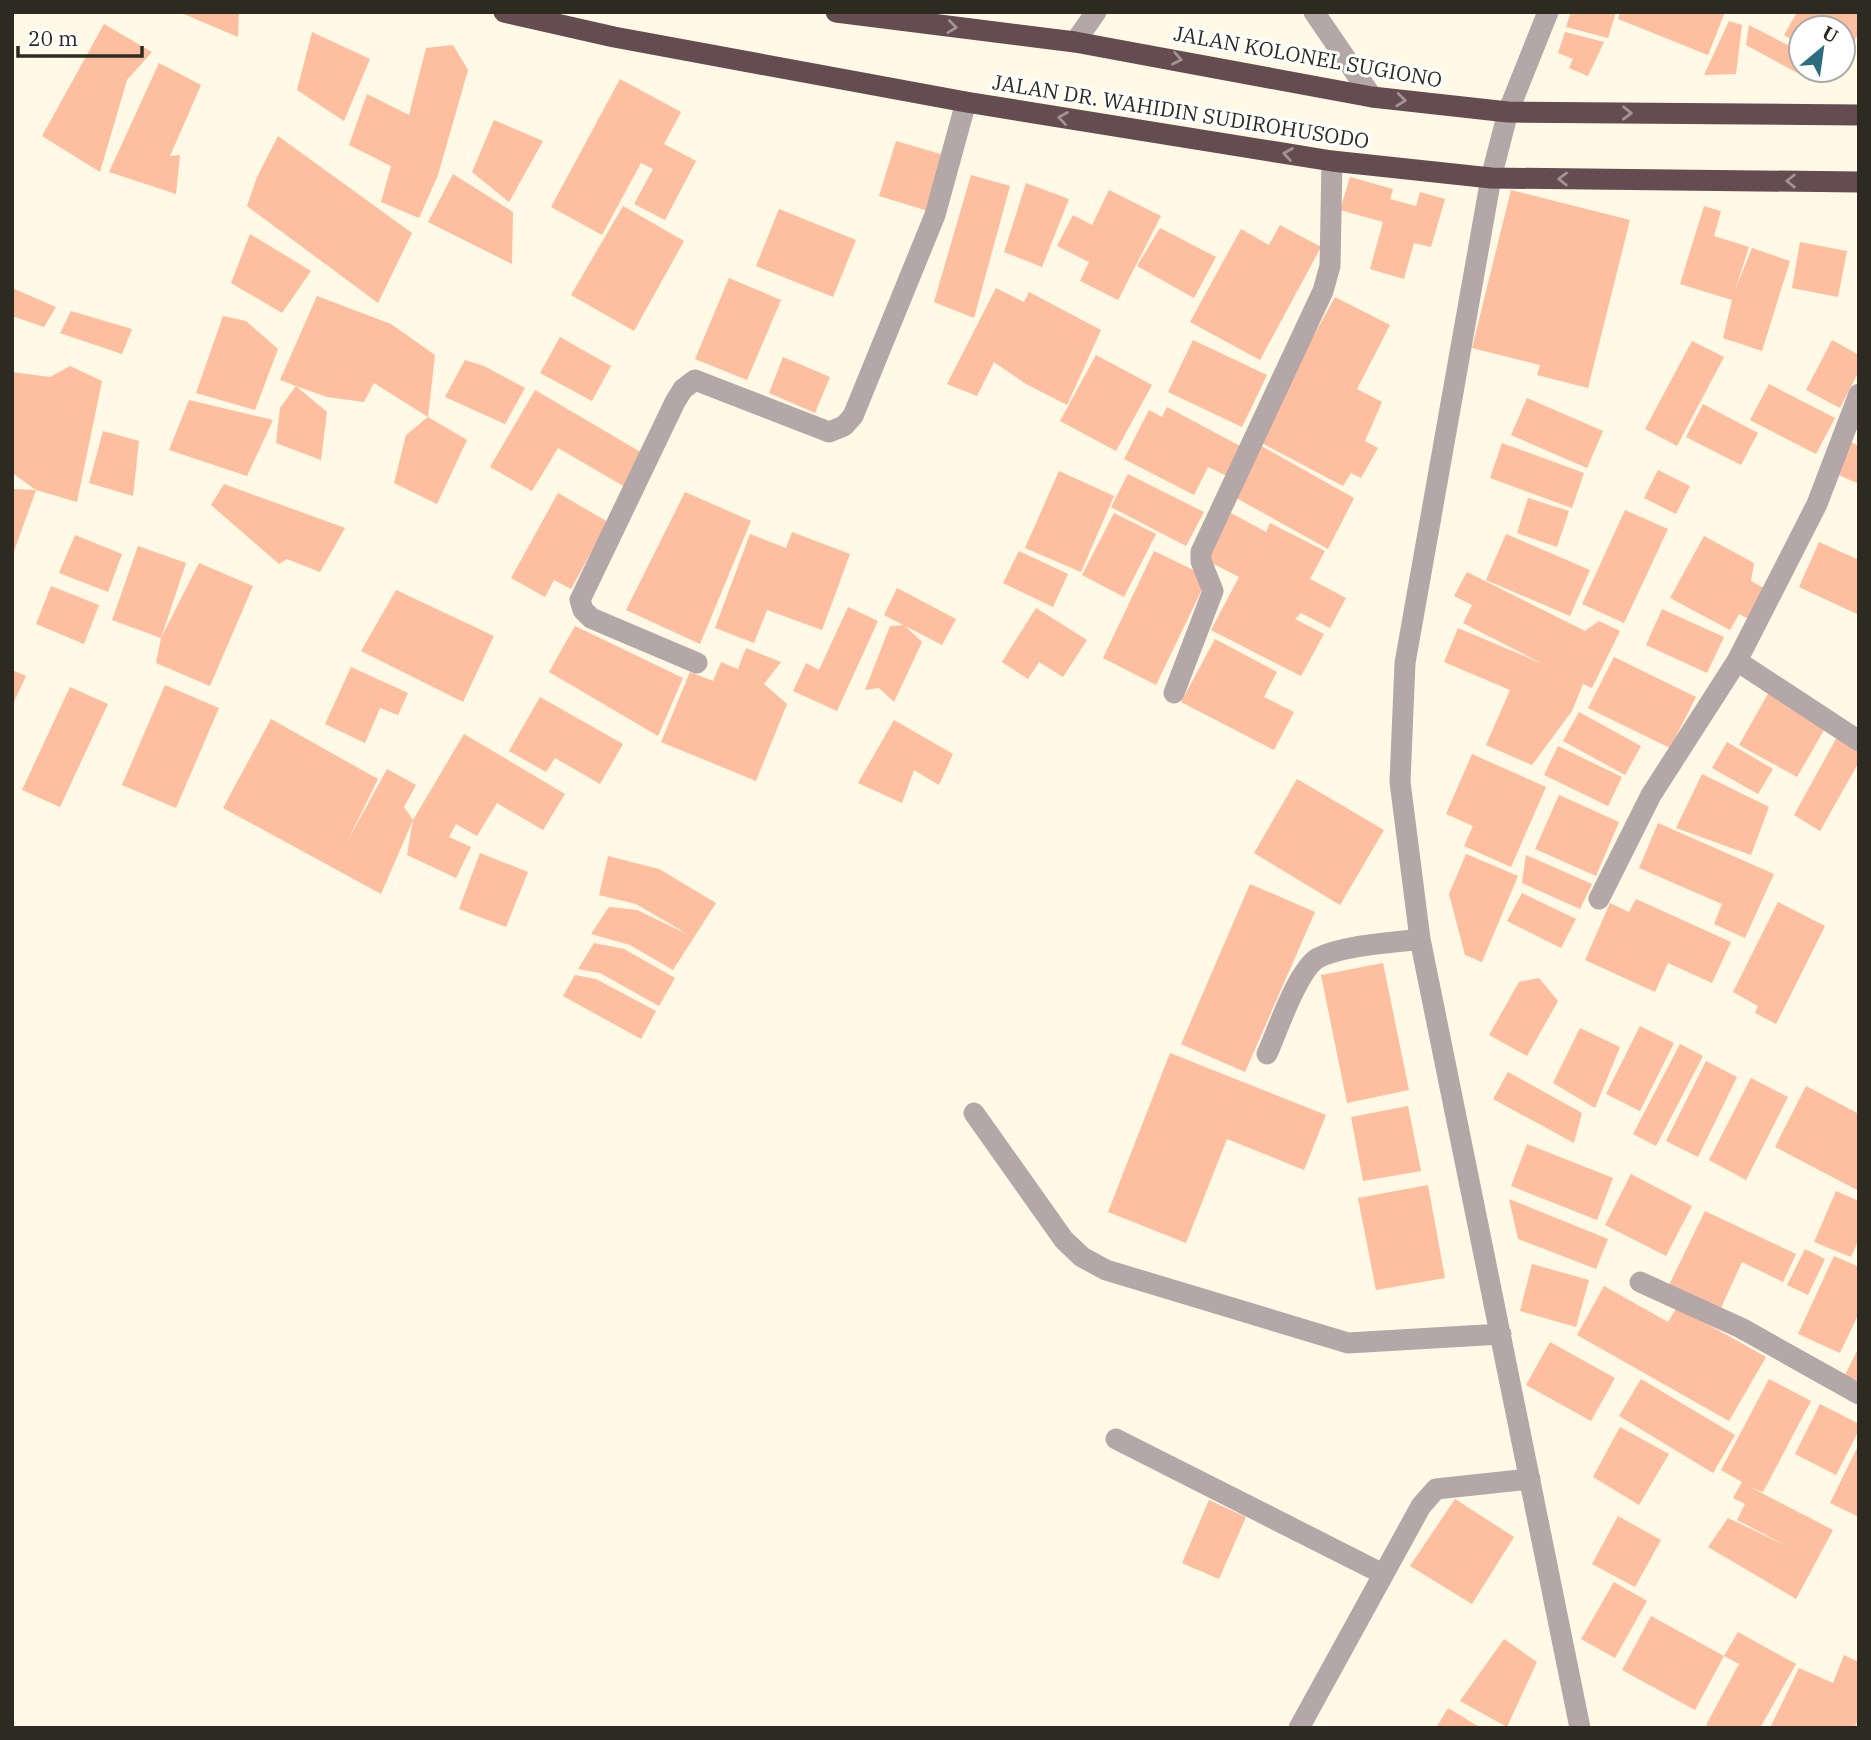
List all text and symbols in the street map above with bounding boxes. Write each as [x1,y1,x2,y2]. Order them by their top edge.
scale bar [18,14,142,58]
north arrow [1787,14,1857,84]
one-way arrow [946,19,958,34]
street label: JALAN KOLONEL SUGIONO [1172,19,1444,93]
text: U [1818,20,1842,48]
text: 20 m [28,24,78,52]
one-way arrow [1171,50,1183,65]
street label: JALAN DR. WAHIDIN SUDIROHUSODO [991,67,1371,155]
one-way arrow [1395,92,1406,107]
one-way arrow [1623,105,1633,121]
one-way arrow [1057,111,1069,126]
one-way arrow [1282,147,1294,162]
one-way arrow [1557,171,1568,187]
one-way arrow [1785,174,1796,189]

